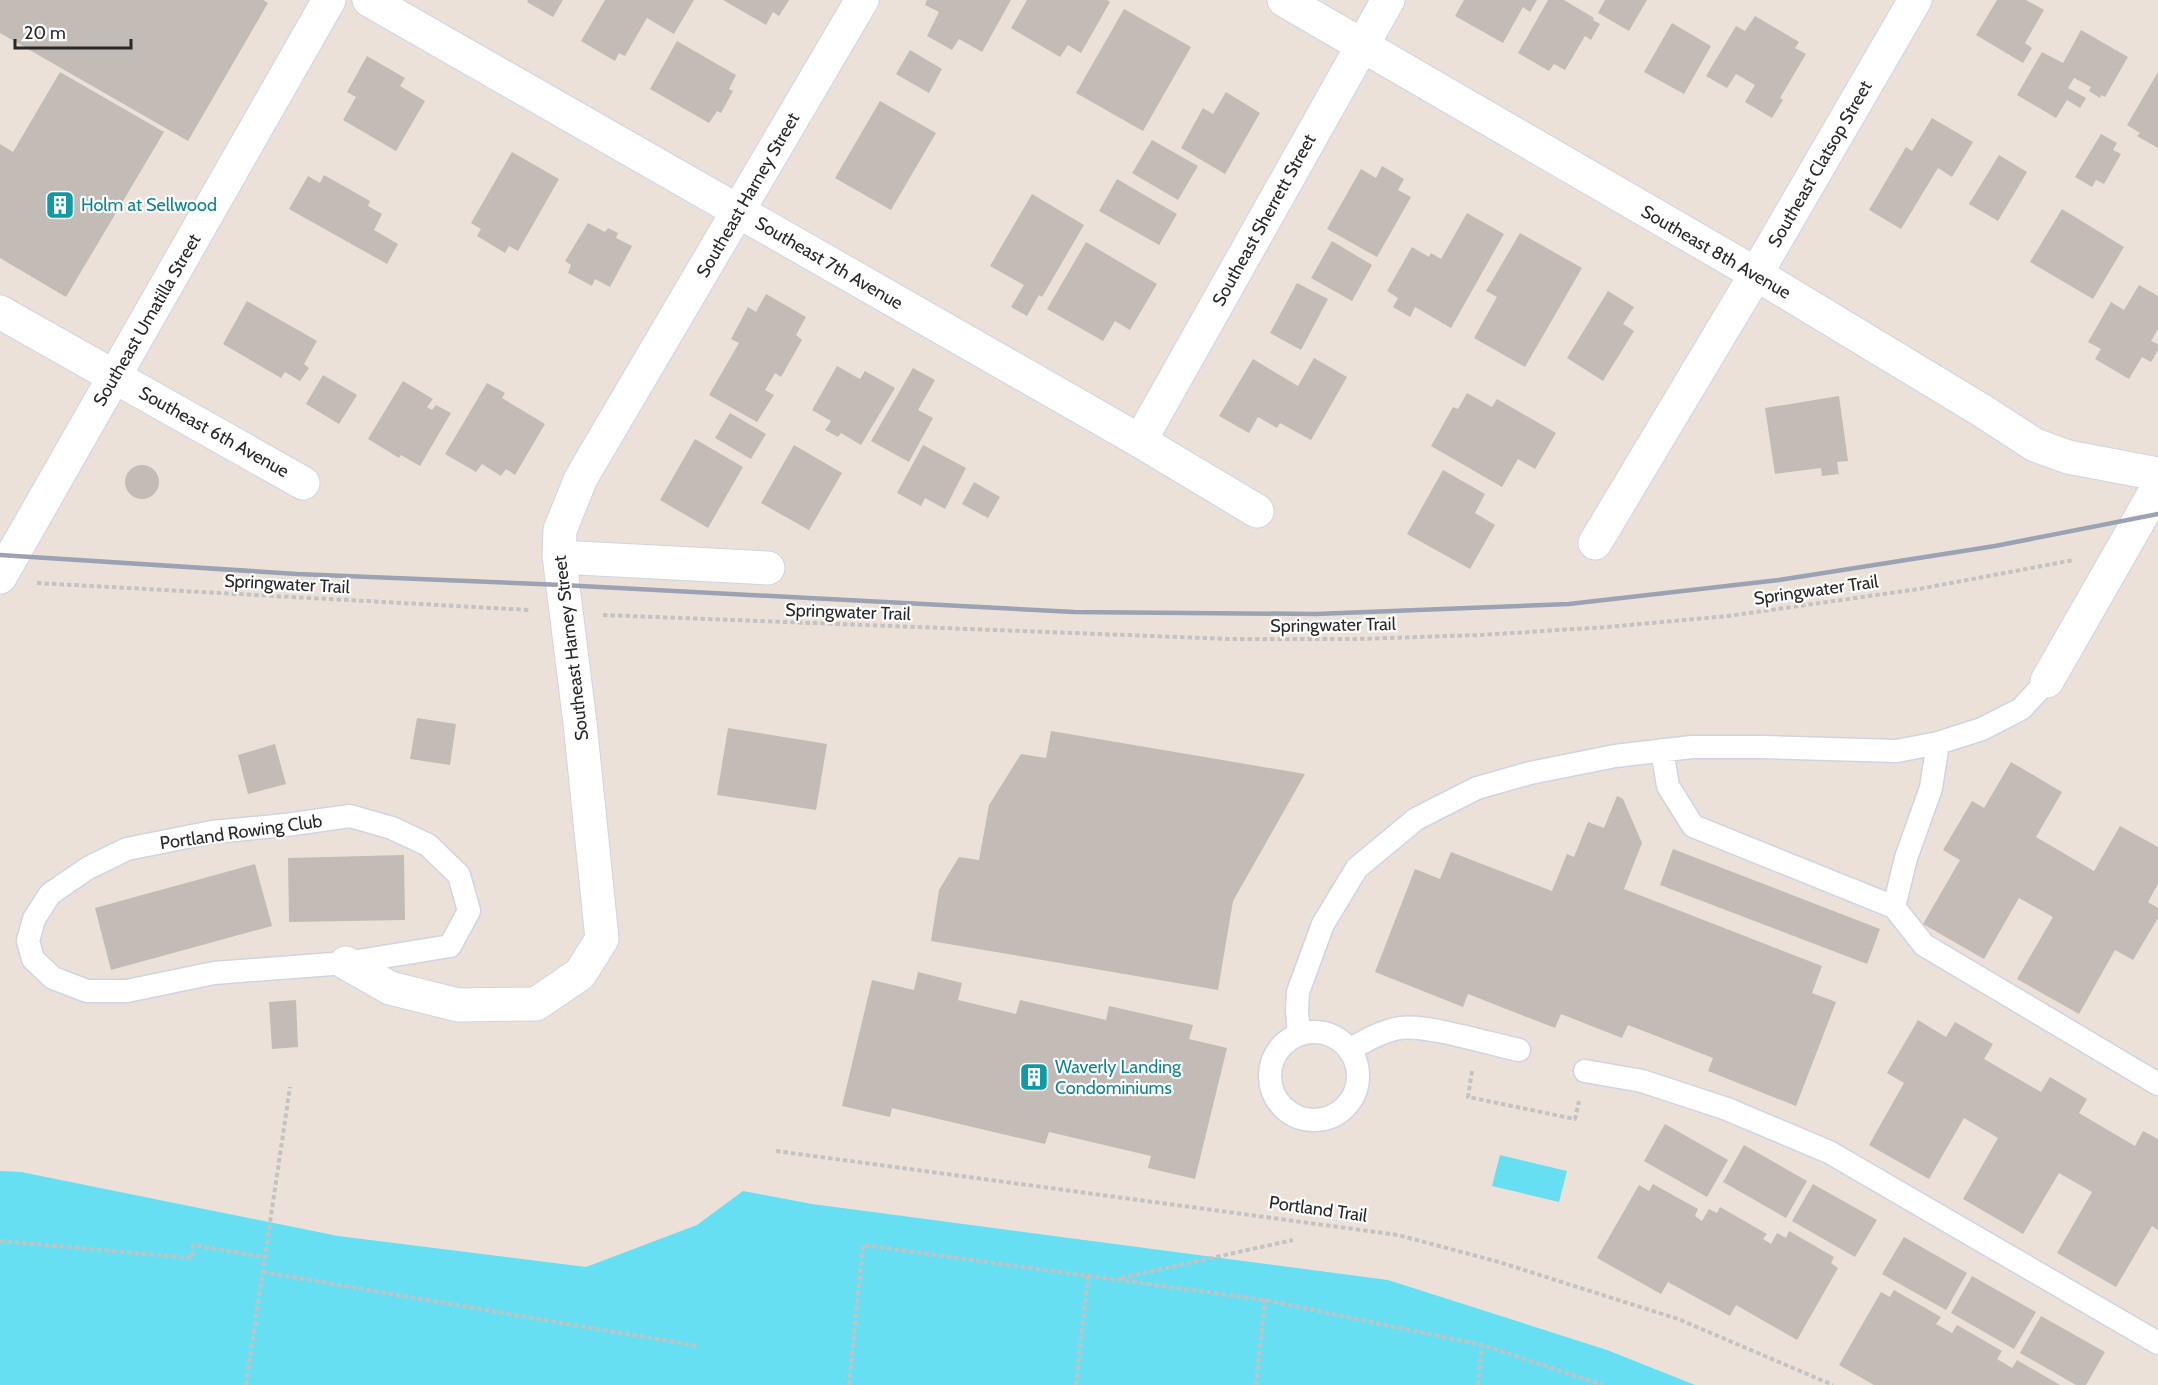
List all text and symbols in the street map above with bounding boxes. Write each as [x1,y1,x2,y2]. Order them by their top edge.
scale bar [15,12,130,50]
text: 20 m [24,22,66,44]
street label: Southeast Clatsop Street [1763,77,1877,251]
street label: Southeast Harney Street [692,109,804,281]
street label: Southeast Sherrett Street [1208,130,1320,310]
building icon: Holm at Sellwood [44,189,76,221]
place label: Holm at Sellwood [81,194,217,216]
street label: Southeast 8th Avenue [1637,200,1795,304]
street label: Southeast 7th Avenue [751,212,907,314]
street label: Southeast Umatilla Street [89,230,205,410]
street label: Southeast 6th Avenue [135,382,293,482]
street label: Southeast Harney Street [549,554,593,742]
street label: Springwater Trail [224,570,351,598]
street label: Springwater Trail [1752,570,1880,610]
street label: Springwater Trail [785,599,912,625]
street label: Springwater Trail [1270,613,1397,637]
street label: Portland Rowing Club [158,810,324,854]
place label: Waverly Landing Condominiums [1055,1056,1182,1099]
building icon: Waverly Landing Condominiums [1018,1061,1050,1093]
street label: Portland Trail [1267,1191,1369,1227]

